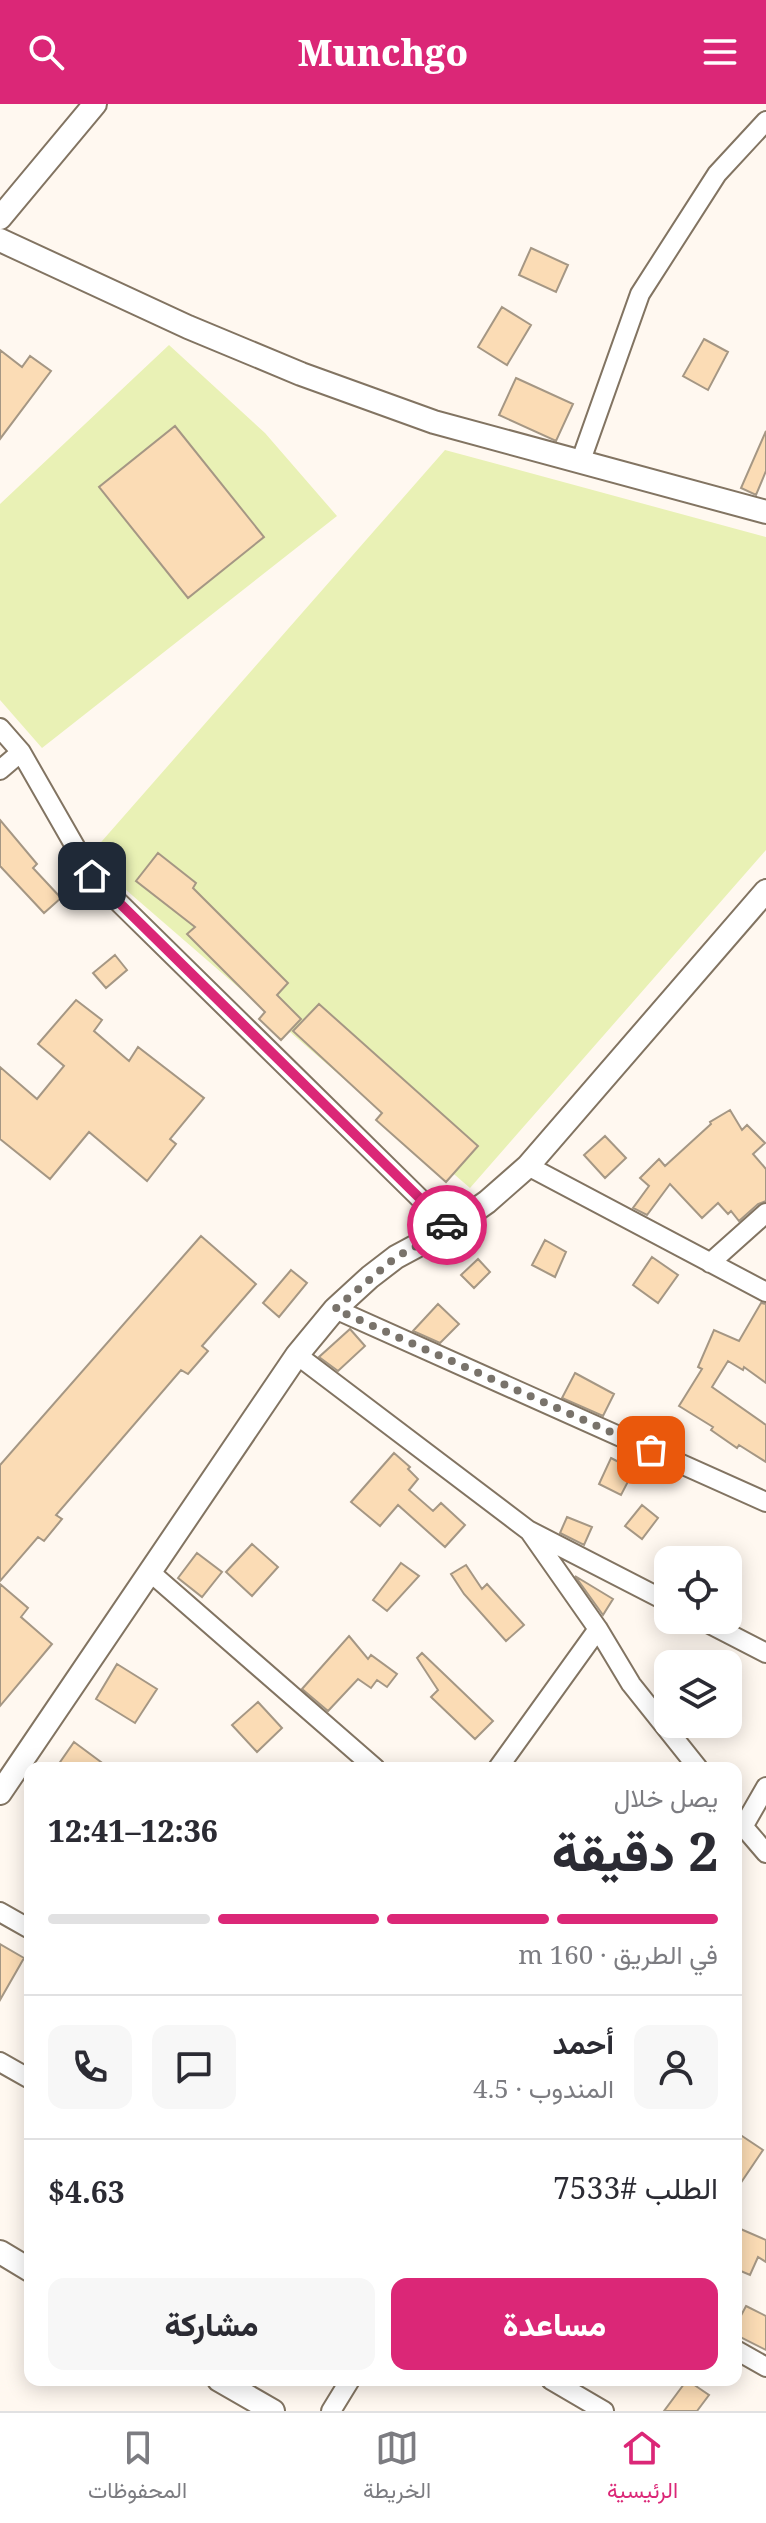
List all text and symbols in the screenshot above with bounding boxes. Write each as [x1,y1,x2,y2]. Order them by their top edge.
text: Munchgo [298,28,468,77]
icon: search [24,30,68,74]
icon: menu [698,30,742,74]
pin [58,842,126,910]
icon: home [70,854,114,898]
courier [407,1185,487,1265]
icon: car [425,1203,469,1247]
pin [617,1416,685,1484]
icon: bag [629,1428,673,1472]
map controls [654,1546,742,1738]
button: locate [654,1546,742,1634]
button: layers [654,1650,742,1738]
text: يصل خلال [614,1779,718,1815]
text: 12:36–12:41 [48,1810,218,1851]
text: 2 دقيقة [552,1815,718,1886]
text: في الطريق · 160 m [518,1936,718,1972]
text: أحمد [552,2022,614,2063]
button: phone [48,2025,132,2109]
button: chat [152,2025,236,2109]
button: person [634,2025,718,2109]
text: المندوب · 4.5 [473,2070,614,2106]
text: الطلب #7533 [553,2167,718,2208]
text: $4.63 [48,2171,125,2212]
button: مشاركة [48,2278,375,2370]
button: مساعدة [391,2278,718,2370]
tab: المحفوظات [88,2426,187,2510]
tab: الخريطة [363,2426,431,2510]
tab: الرئيسية [607,2426,678,2510]

